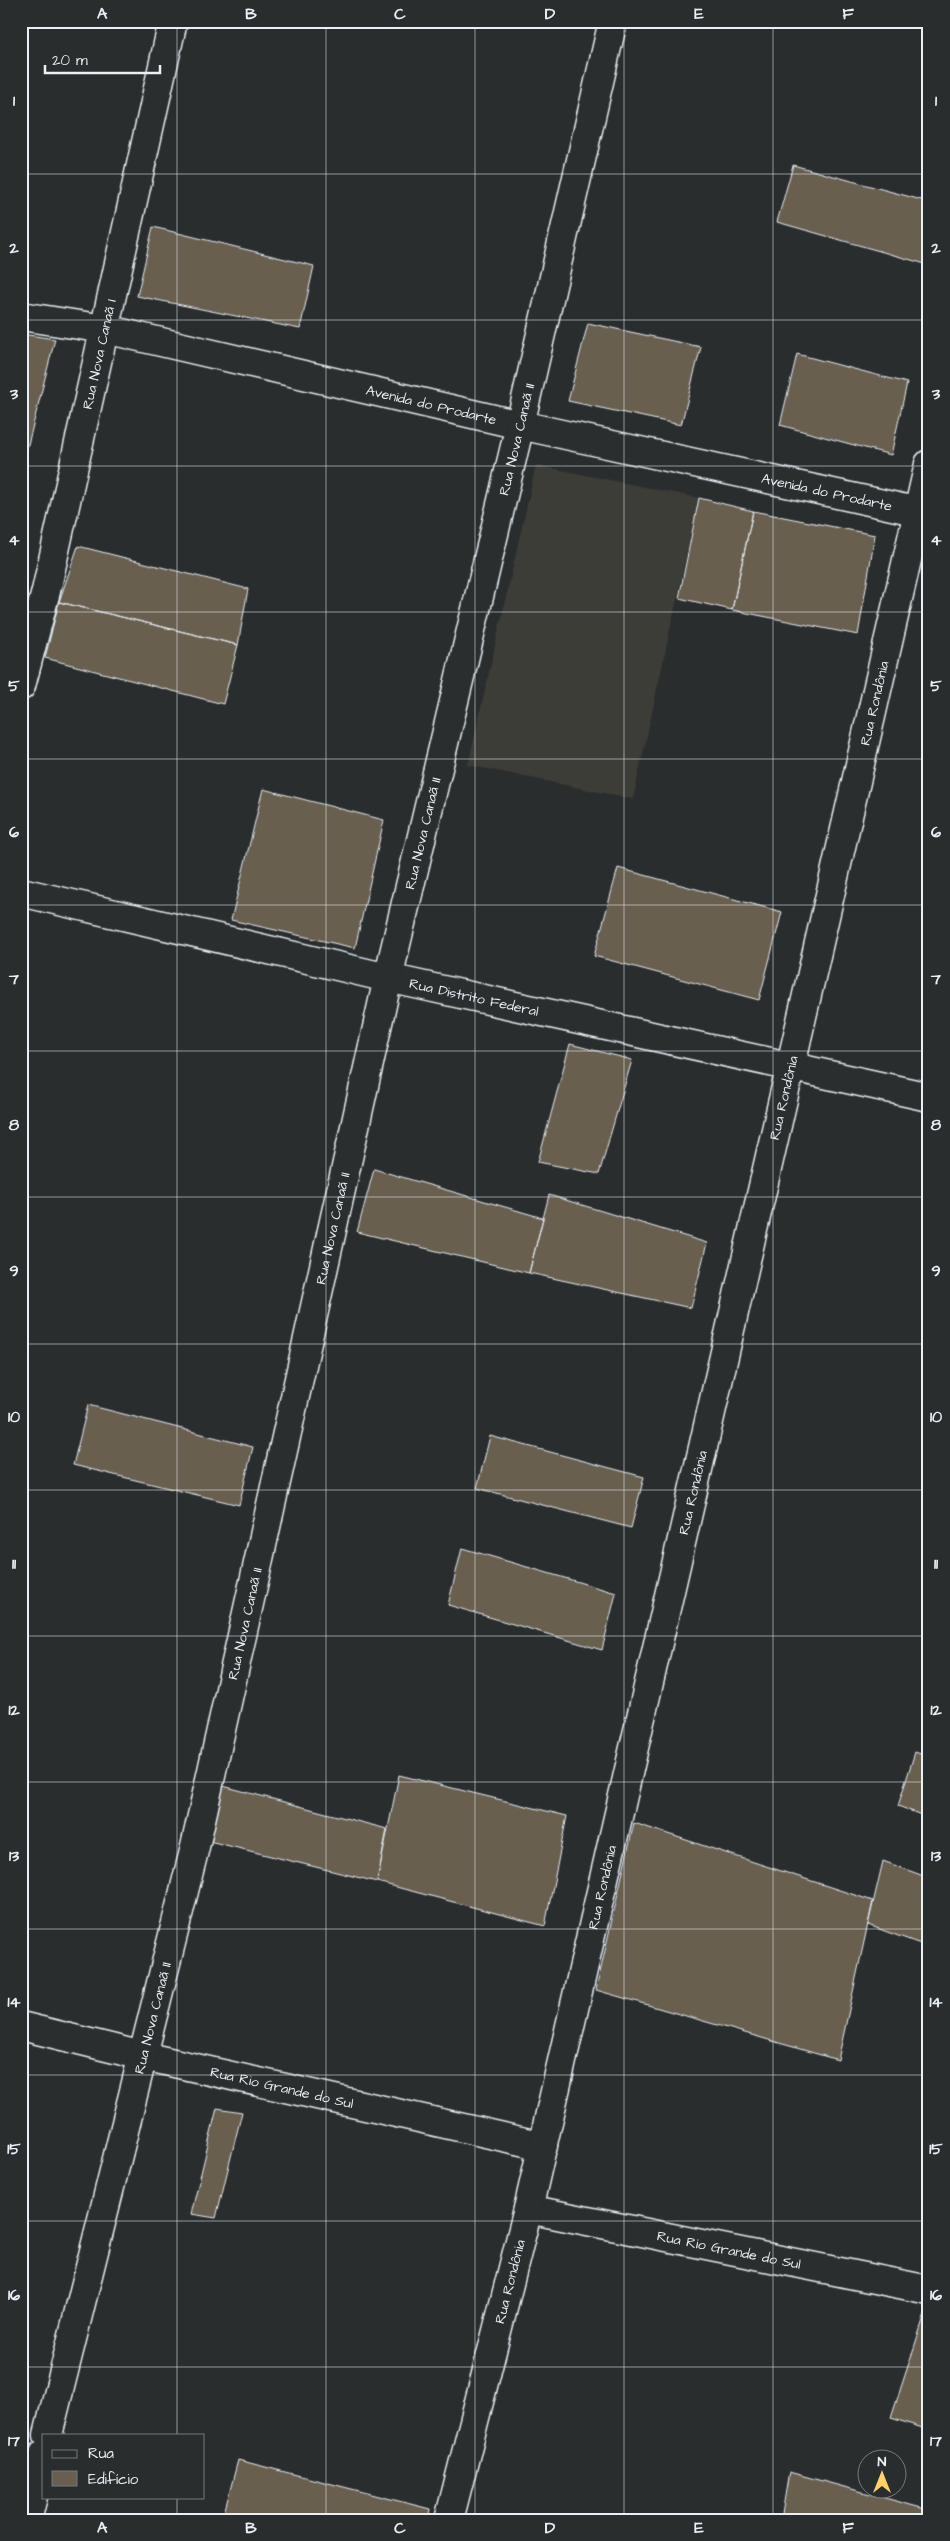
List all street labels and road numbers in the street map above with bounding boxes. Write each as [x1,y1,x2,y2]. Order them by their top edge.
street label: Rua Nova Canaã I [78,297,122,411]
street label: Avenida do Prodarte [364,381,499,430]
street label: Rua Nova Canaã II [494,382,540,498]
street label: Avenida do Prodarte [759,469,894,517]
street label: Rua Rondônia [856,659,894,747]
street label: Rua Nova Canaã II [400,775,447,892]
street label: Rua Distrito Federal [407,974,540,1022]
street label: Rua Rondônia [765,1054,804,1142]
street label: Rua Nova Canaã II [311,1170,356,1287]
street label: Rua Rondônia [674,1449,713,1537]
street label: Rua Nova Canaã II [223,1566,268,1682]
street label: Rua Rondônia [584,1843,622,1932]
street label: Rua Nova Canaã II [130,1960,177,2076]
street label: Rua Rio Grande do Sul [208,2062,355,2114]
street label: Rua Rio Grande do Sul [655,2226,802,2275]
street label: Rua Rondônia [490,2238,531,2326]

